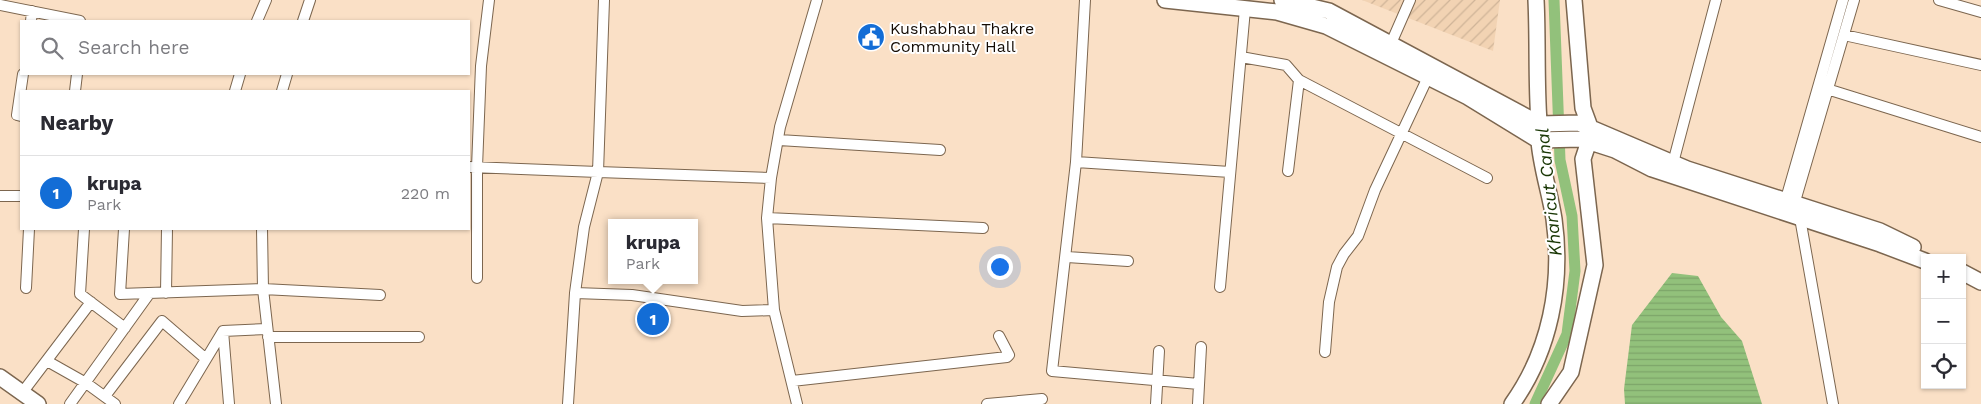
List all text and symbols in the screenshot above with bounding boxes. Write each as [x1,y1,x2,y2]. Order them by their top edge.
place label: Kushabhau Thakre Community Hall [890,19,1034,56]
search box [20,20,470,75]
public building icon: Kushabhau Thakre Community Hall [856,22,886,52]
icon: search [38,34,66,62]
text: Search here [78,36,189,59]
text: Nearby [40,110,113,135]
water label: Kharicut Canal [1531,127,1566,257]
text: krupa [87,172,142,195]
text: 1 [53,184,59,203]
text: 220 m [401,184,450,203]
text: Park [87,195,121,214]
popup [608,219,698,284]
text: krupa [626,231,680,254]
text: Park [626,254,660,273]
your location [987,254,1013,280]
map controls [1921,254,1966,389]
button: + [1921,254,1966,299]
button: − [1921,299,1966,344]
pin: 1 [637,300,669,338]
button: locate [1921,344,1966,389]

